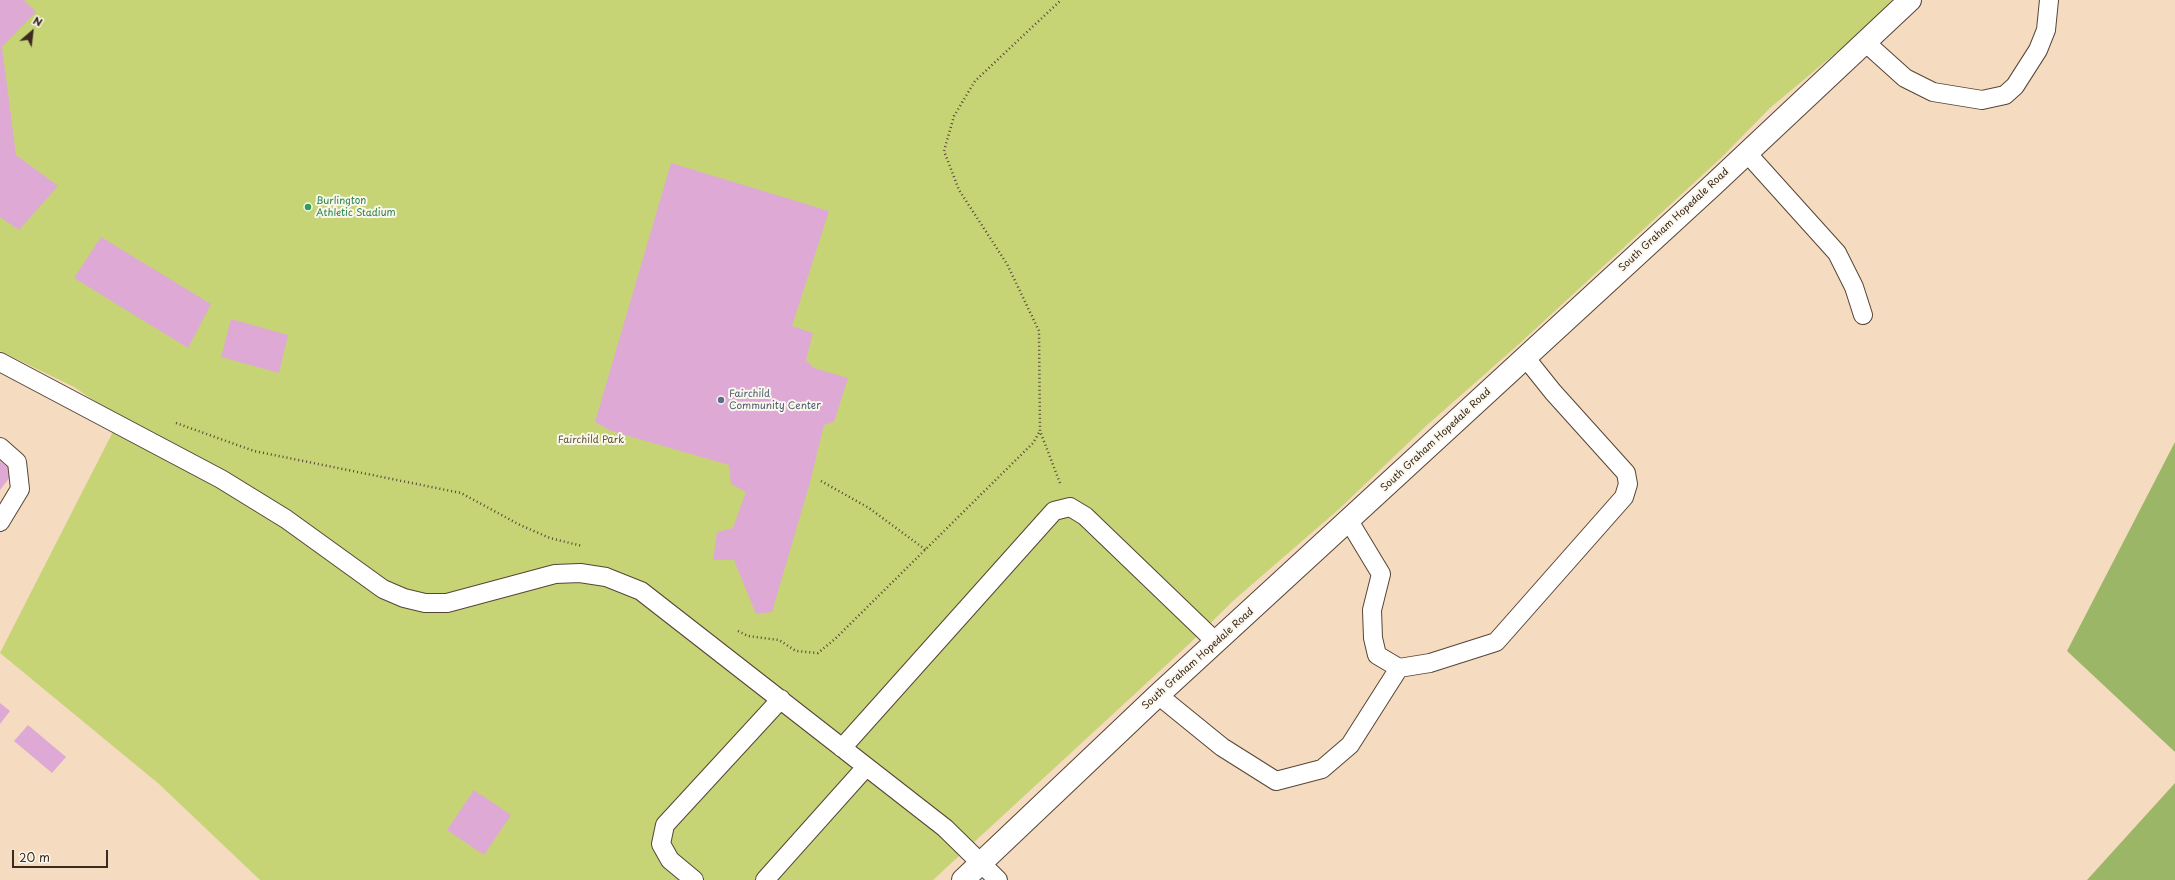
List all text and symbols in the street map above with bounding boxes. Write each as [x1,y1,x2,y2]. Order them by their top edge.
text: N [30,11,46,31]
north arrow [12,12,52,52]
street label: South Graham Hopedale Road [1617,166,1731,274]
place label: Burlington Athletic Stadium [316,195,396,218]
marker: Burlington Athletic Stadium [303,202,313,212]
street label: South Graham Hopedale Road [1379,386,1493,494]
place label: Fairchild Community Center [729,388,821,412]
marker: Fairchild Community Center [716,395,726,405]
park label: Fairchild Park [558,434,624,446]
street label: South Graham Hopedale Road [1140,606,1256,712]
scale bar [14,842,110,868]
text: 20 m [19,848,50,866]

